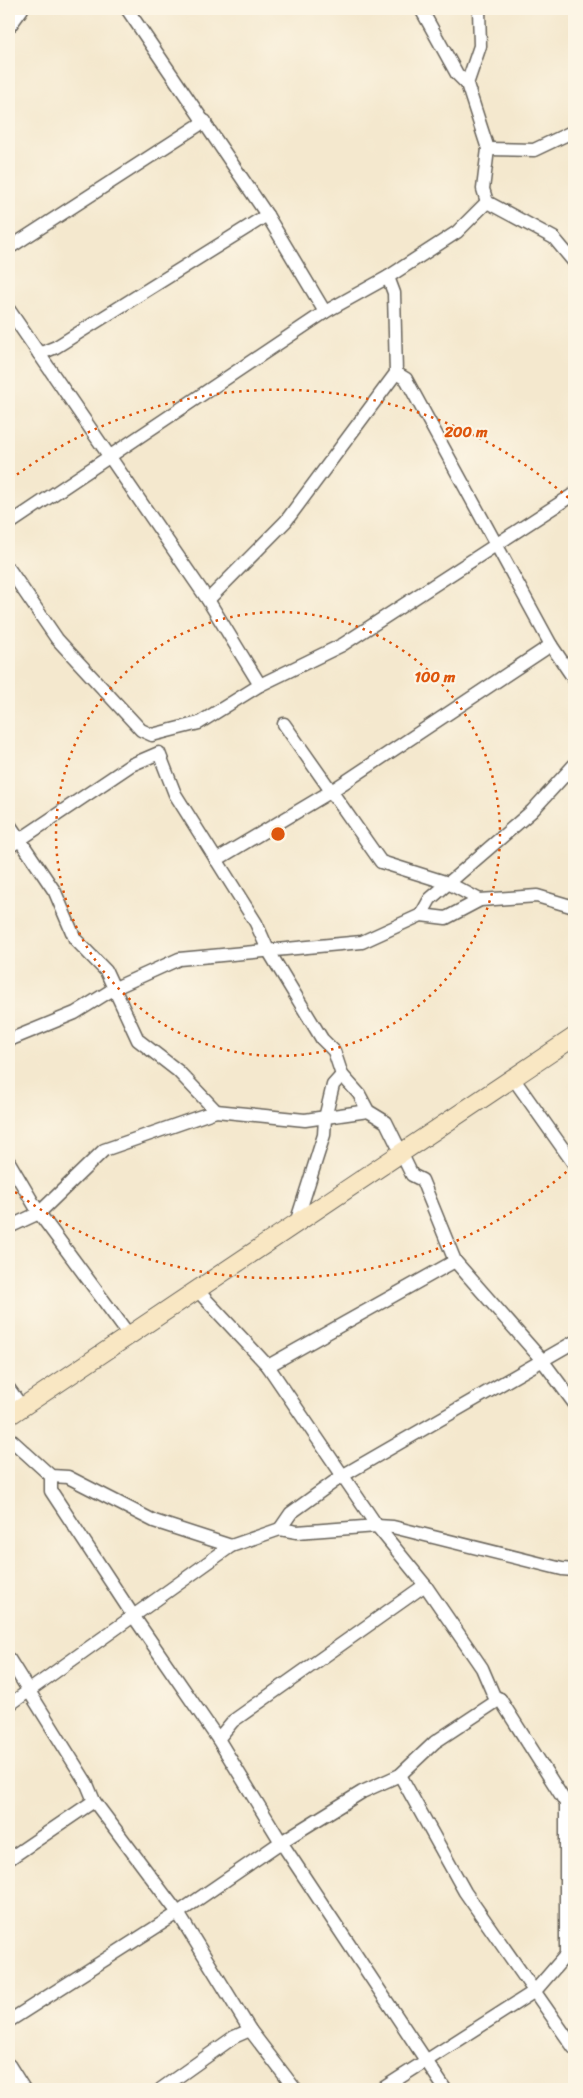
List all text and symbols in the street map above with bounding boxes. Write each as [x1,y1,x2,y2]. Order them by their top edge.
text: 200 m [443,419,488,445]
text: 100 m [415,664,456,690]
centre of rings [269,825,287,843]

